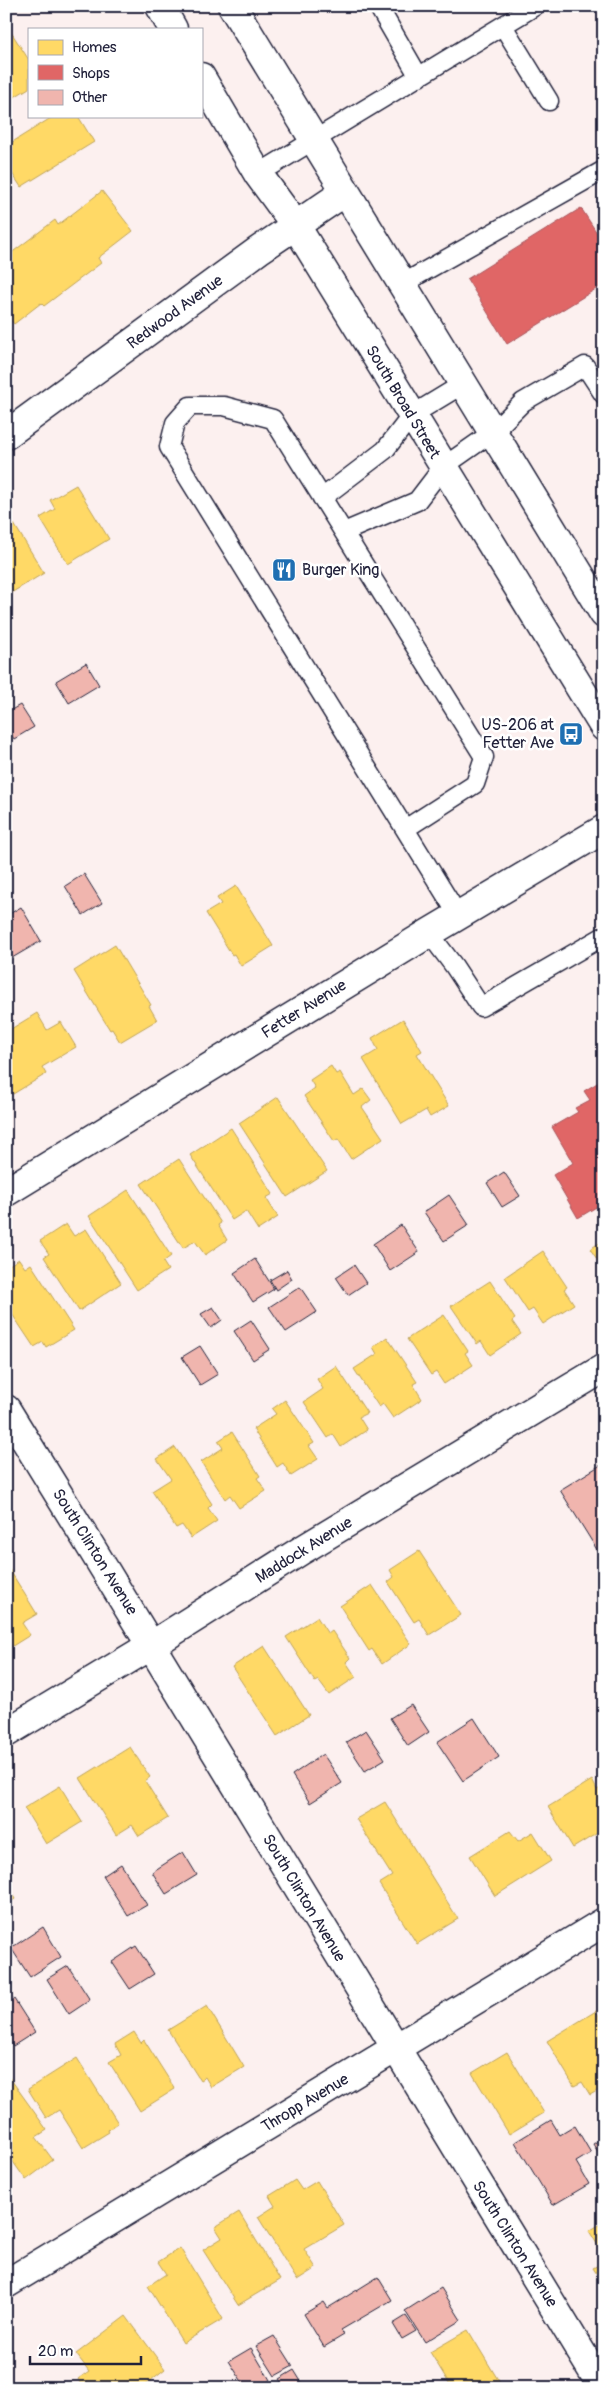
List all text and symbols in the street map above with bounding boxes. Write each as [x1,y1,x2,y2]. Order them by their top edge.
legend [28,28,202,118]
text: Homes [72,38,117,57]
text: Shops [72,64,110,83]
text: Other [72,88,108,107]
street label: Redwood Avenue [123,270,227,353]
street label: South Broad Street [361,342,445,463]
restaurant icon: Burger King [271,557,297,583]
place label: Burger King [302,560,379,580]
place label: US-206 at Fetter Ave [481,715,555,753]
bus stop icon: US-206 at Fetter Ave [558,721,584,747]
street label: Fetter Avenue [258,975,350,1043]
street label: South Clinton Avenue [48,1485,142,1619]
street label: Maddock Avenue [252,1512,356,1588]
street label: South Clinton Avenue [258,1831,350,1965]
street label: Thropp Avenue [258,2069,352,2137]
street label: South Clinton Avenue [468,2177,562,2311]
scale bar [30,2334,141,2366]
text: 20 m [38,2342,73,2361]

